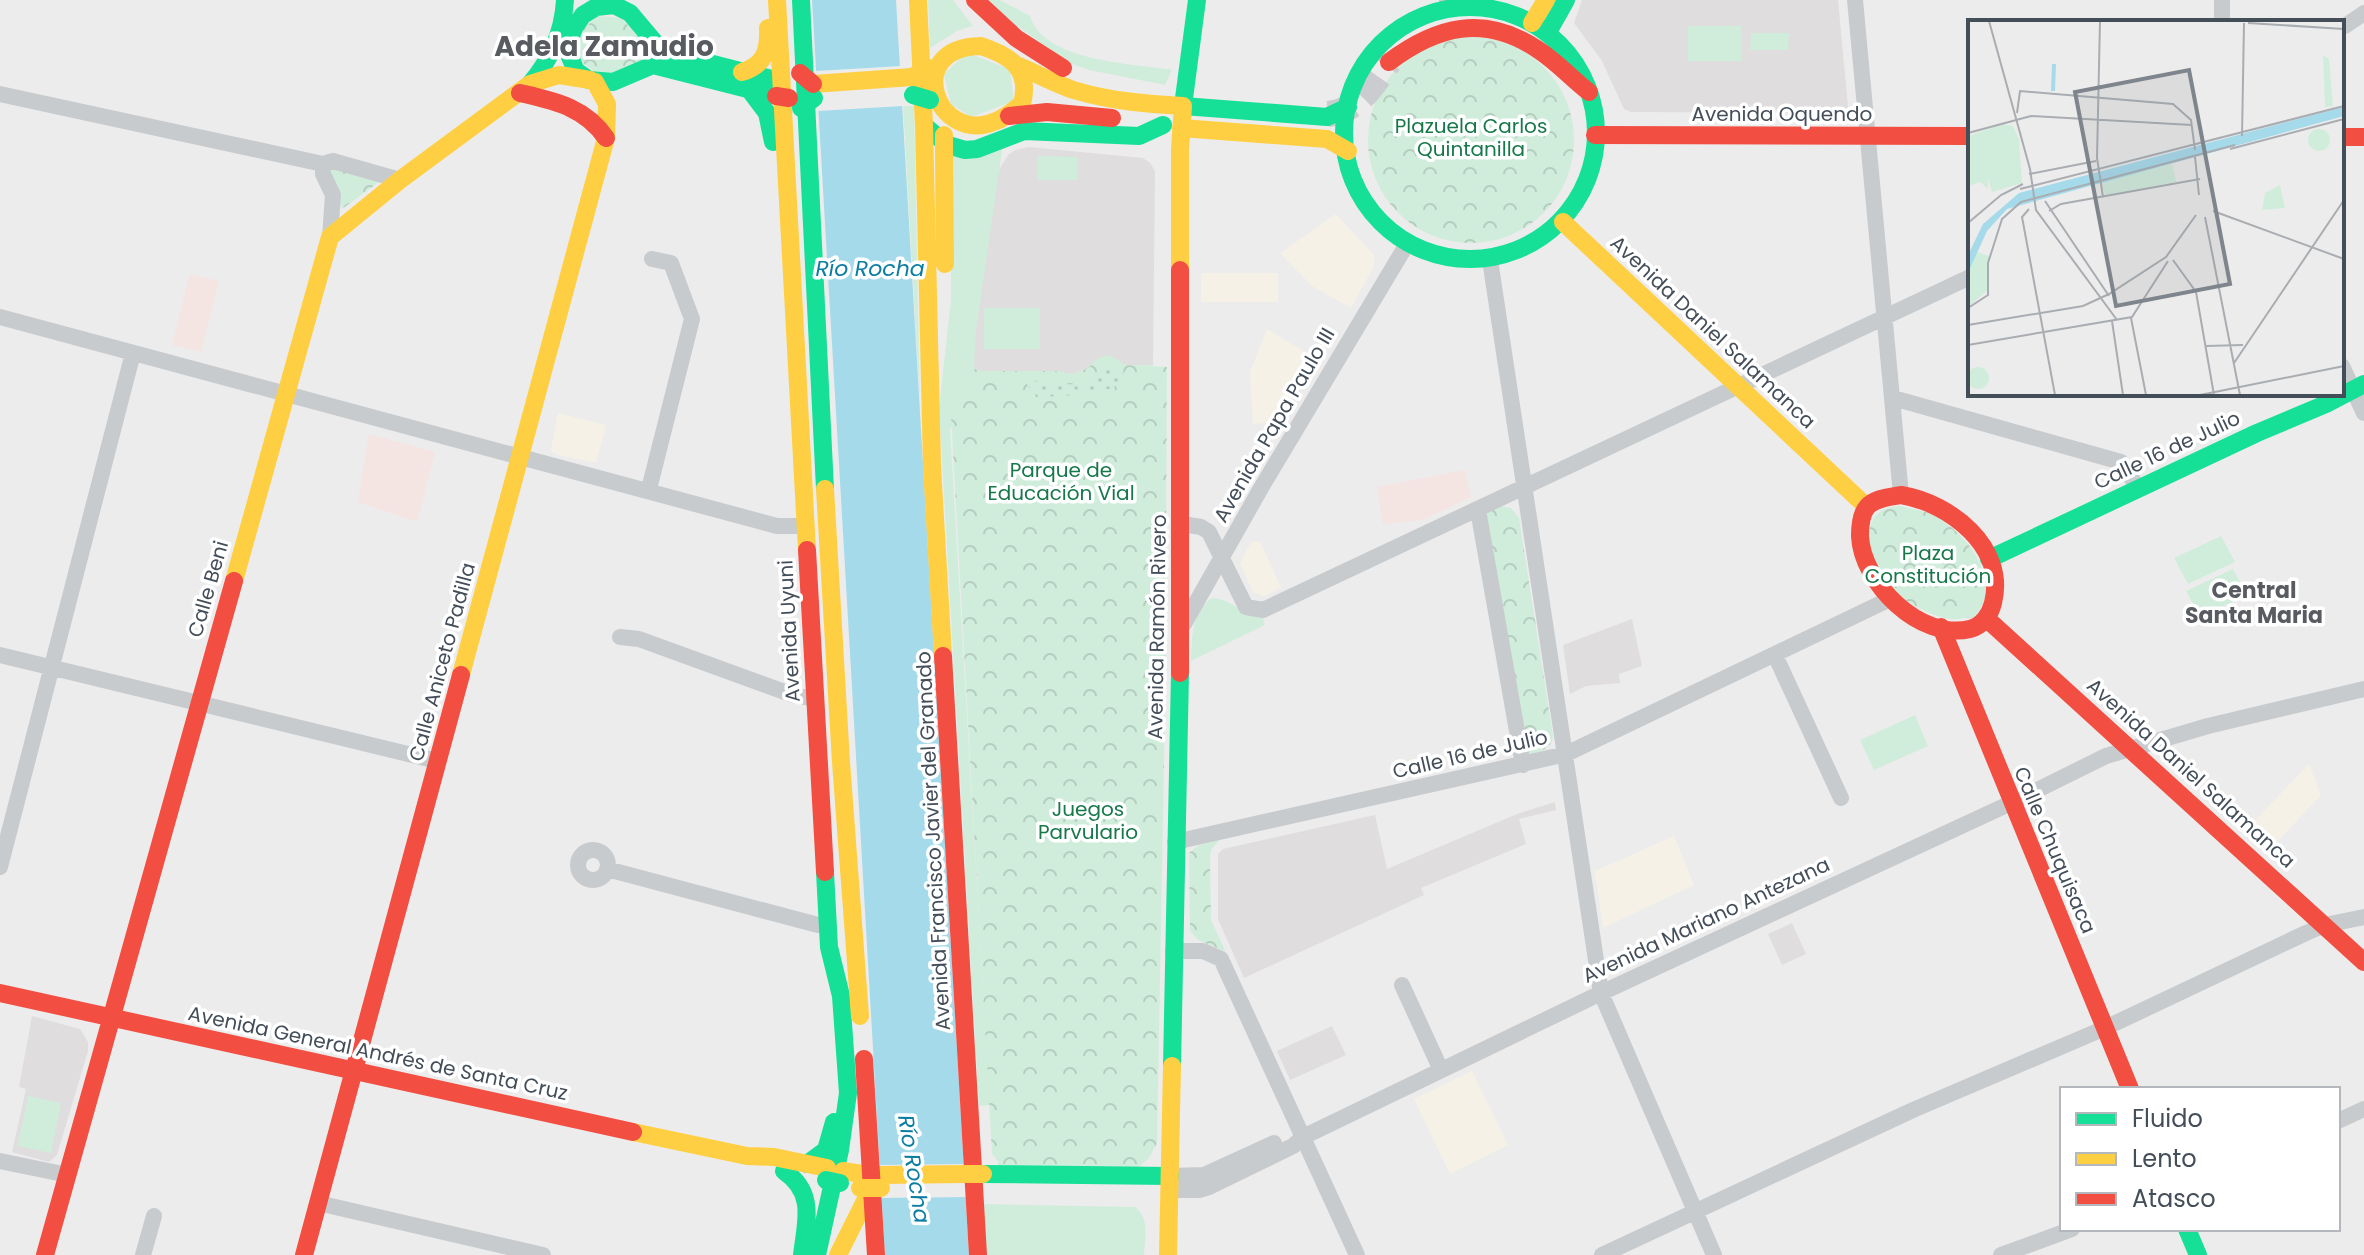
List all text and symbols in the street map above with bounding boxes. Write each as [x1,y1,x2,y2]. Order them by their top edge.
inset map [1968,20,2344,396]
district label: Adela Zamudio [494,27,714,66]
street label: Avenida Oquendo [1692,100,1872,128]
park label: Plazuela Carlos Quintanilla [1395,112,1547,163]
street label: Avenida Daniel Salamanca [1604,229,1822,435]
water label: Río Rocha [815,253,925,284]
street label: Avenida Papa Paulo III [1207,323,1341,527]
street label: Calle 16 de Julio [2089,404,2245,496]
park label: Parque de Educación Vial [987,456,1135,507]
street label: Avenida Ramón Rivero [1141,514,1173,740]
street label: Calle Beni [181,538,235,640]
park label: Plaza Constitución [1865,539,1991,590]
street label: Avenida Uyuni [771,559,807,703]
street label: Calle Aniceto Padilla [402,560,482,764]
district label: Central Santa Maria [2185,575,2323,631]
street label: Avenida Francisco Javier del Granado [909,651,957,1031]
street label: Avenida Daniel Salamanca [2081,672,2301,874]
street label: Calle 16 de Julio [1390,723,1550,785]
street label: Calle Chuquisaca [2007,762,2103,938]
park label: Juegos Parvulario [1038,795,1138,846]
street label: Avenida Mariano Antezana [1578,850,1834,990]
street label: Avenida General Andrés de Santa Cruz [186,999,570,1107]
legend [2060,1087,2340,1231]
text: Fluido [2132,1102,2203,1135]
water label: Río Rocha [890,1113,938,1225]
text: Lento [2132,1142,2197,1175]
text: Atasco [2132,1182,2216,1215]

